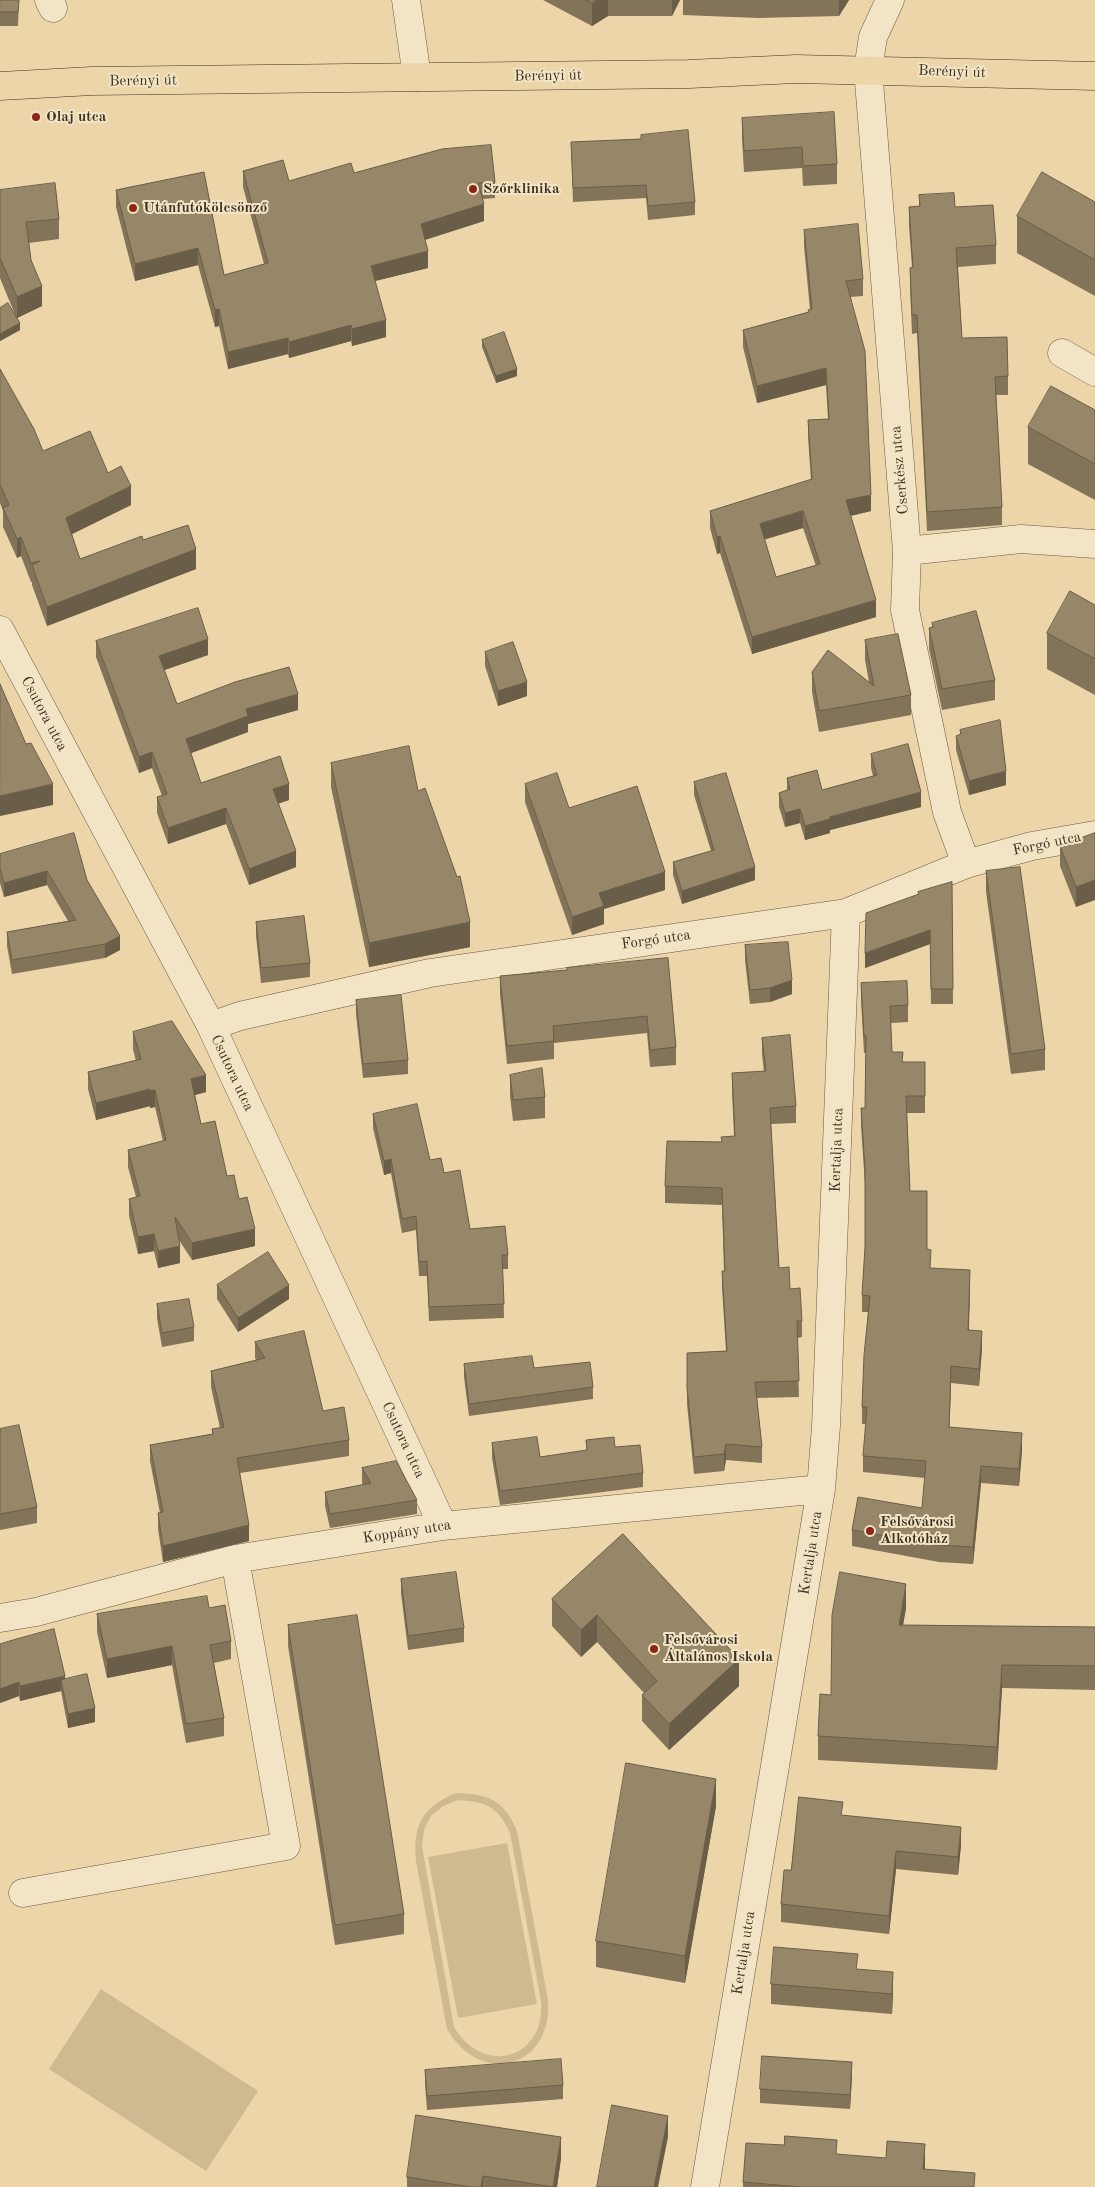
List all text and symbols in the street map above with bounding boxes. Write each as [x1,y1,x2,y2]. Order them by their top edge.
street label: Berényi út [918,62,986,82]
street label: Berényi út [514,66,582,86]
street label: Berényi út [109,71,177,91]
place label: Olaj utca [46,108,106,126]
marker: Olaj utca [30,111,42,123]
place label: Szőrklinika [483,180,560,198]
marker: Szőrklinika [467,183,479,195]
place label: Utánfutókölcsönző [143,199,267,217]
marker: Utánfutókölcsönző [127,202,139,214]
street label: Cserkész utca [887,425,913,515]
street label: Csutora utca [17,673,71,755]
street label: Forgó utca [1011,828,1083,860]
street label: Forgó utca [620,926,692,954]
street label: Csutora utca [206,1032,258,1114]
street label: Kertalja utca [827,1107,847,1193]
street label: Csutora utca [377,1399,429,1481]
street label: Kertalja utca [795,1510,827,1596]
place label: Felsővárosi Alkotóház [880,1513,954,1548]
street label: Koppány utca [362,1516,452,1548]
marker: Felsővárosi Alkotóház [864,1525,876,1537]
place label: Felsővárosi Általános Iskola [664,1631,773,1666]
marker: Felsővárosi Általános Iskola [648,1643,660,1655]
street label: Kertalja utca [728,1910,760,1996]

